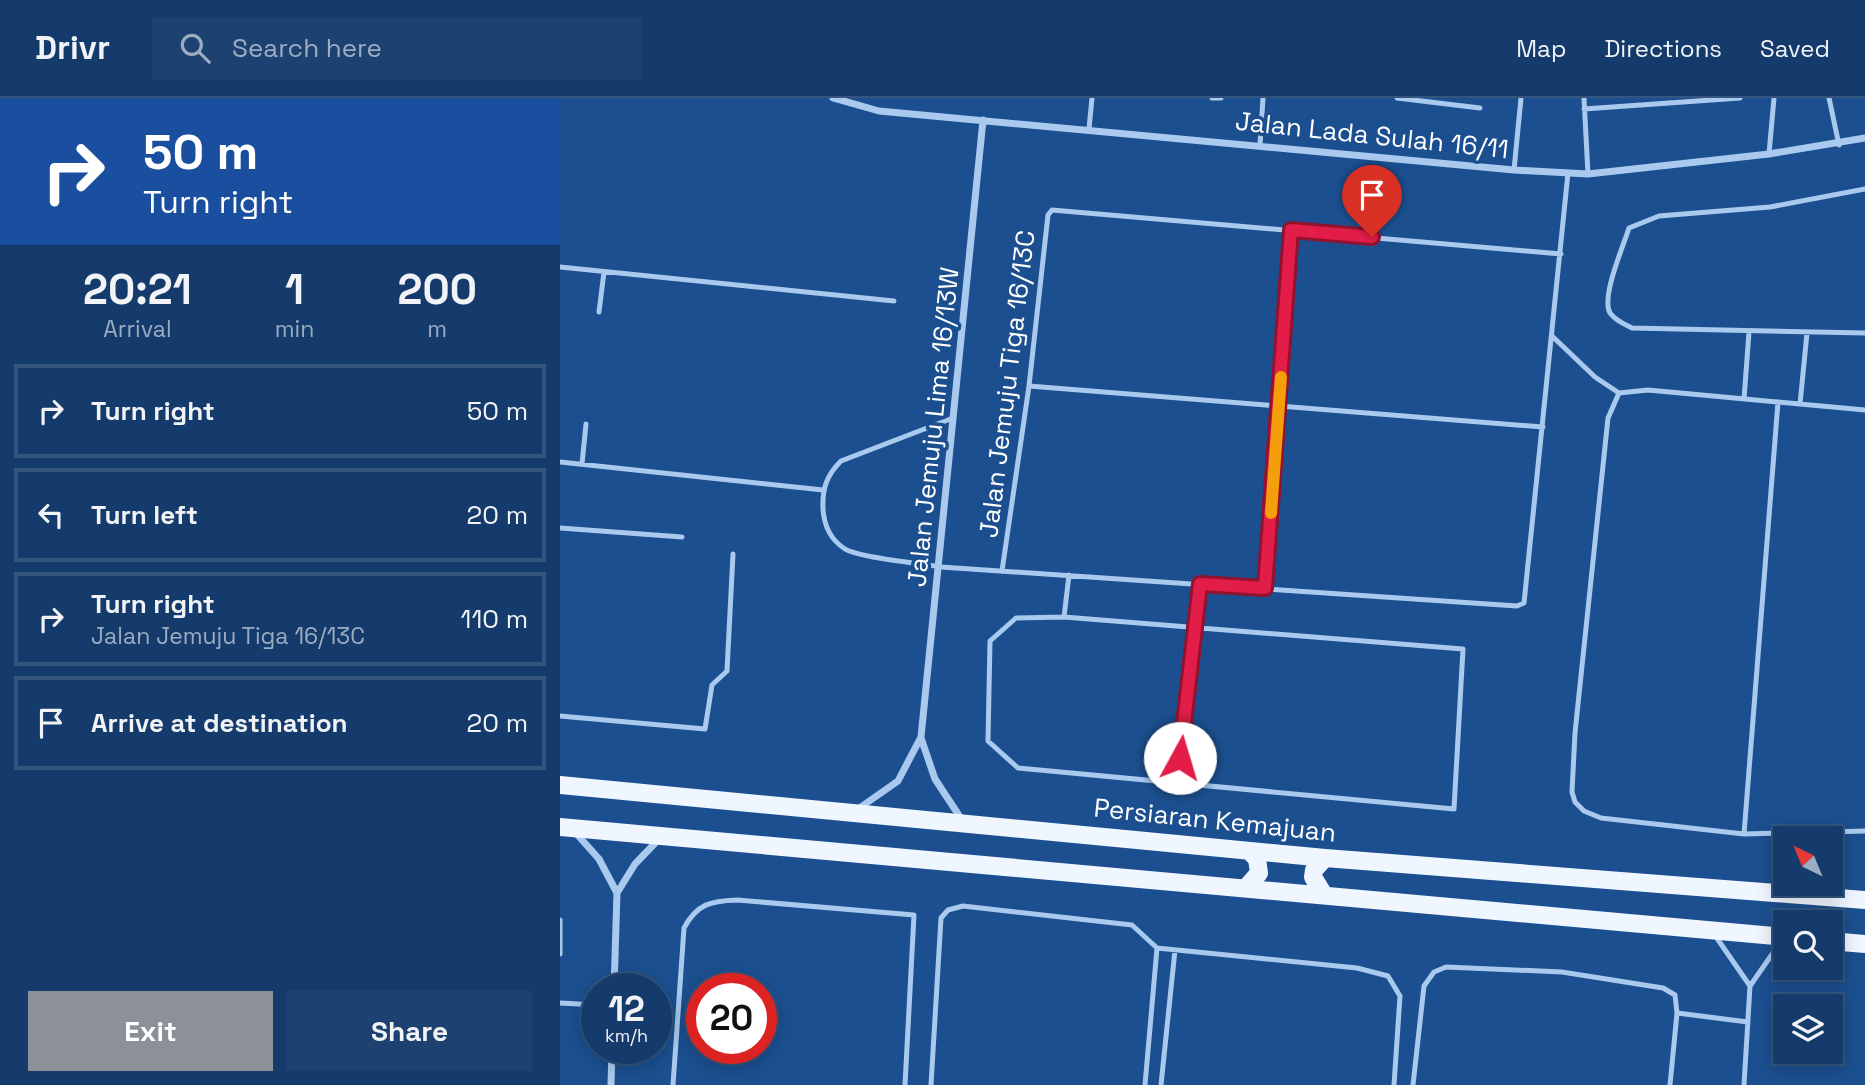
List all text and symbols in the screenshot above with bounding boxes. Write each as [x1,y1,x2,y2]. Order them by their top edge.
search box [152,17,642,80]
text: Drivr [35,27,110,69]
icon: search [176,29,214,67]
text: Search here [232,31,382,65]
text: Map [1516,33,1566,64]
text: Directions [1604,33,1722,64]
text: Saved [1760,33,1830,64]
street label: Jalan Lada Sulah 16/11 [1234,104,1510,166]
text: 50 m [143,121,258,183]
icon: right [28,126,119,217]
pin [1342,165,1402,237]
icon: arrive [1353,176,1391,214]
text: Turn right [143,182,293,222]
street label: Jalan Jemuju Tiga 16/13C [971,228,1043,540]
text: 20:21 [83,263,192,316]
text: 1 [285,263,304,316]
text: 200 [397,263,477,316]
street label: Jalan Jemuju Lima 16/13W [899,266,967,588]
text: Arrival [103,314,172,344]
text: min [275,314,314,344]
text: m [427,314,447,344]
icon: right [32,392,70,430]
text: Turn right [91,394,215,428]
text: 50 m [467,394,528,428]
icon: left [32,496,70,534]
text: Turn left [91,498,198,532]
text: 20 m [467,498,528,532]
text: Turn right [91,587,215,621]
icon: right [32,600,70,638]
text: 110 m [461,602,528,636]
text: Jalan Jemuju Tiga 16/13C [91,621,365,651]
icon: arrive [32,704,70,742]
text: Arrive at destination [91,706,348,740]
text: 20 m [467,706,528,740]
position arrow [1143,721,1217,795]
street label: Persiaran Kemajuan [1092,790,1338,850]
north arrow [1773,826,1843,896]
map controls [1773,826,1843,1064]
button: search [1773,910,1843,980]
speed limit sign: 20 [686,973,777,1064]
text: 12 [608,987,645,1031]
button: Exit [28,991,273,1071]
button: Share [287,991,532,1071]
button: layers [1773,994,1843,1064]
text: km/h [605,1024,648,1047]

